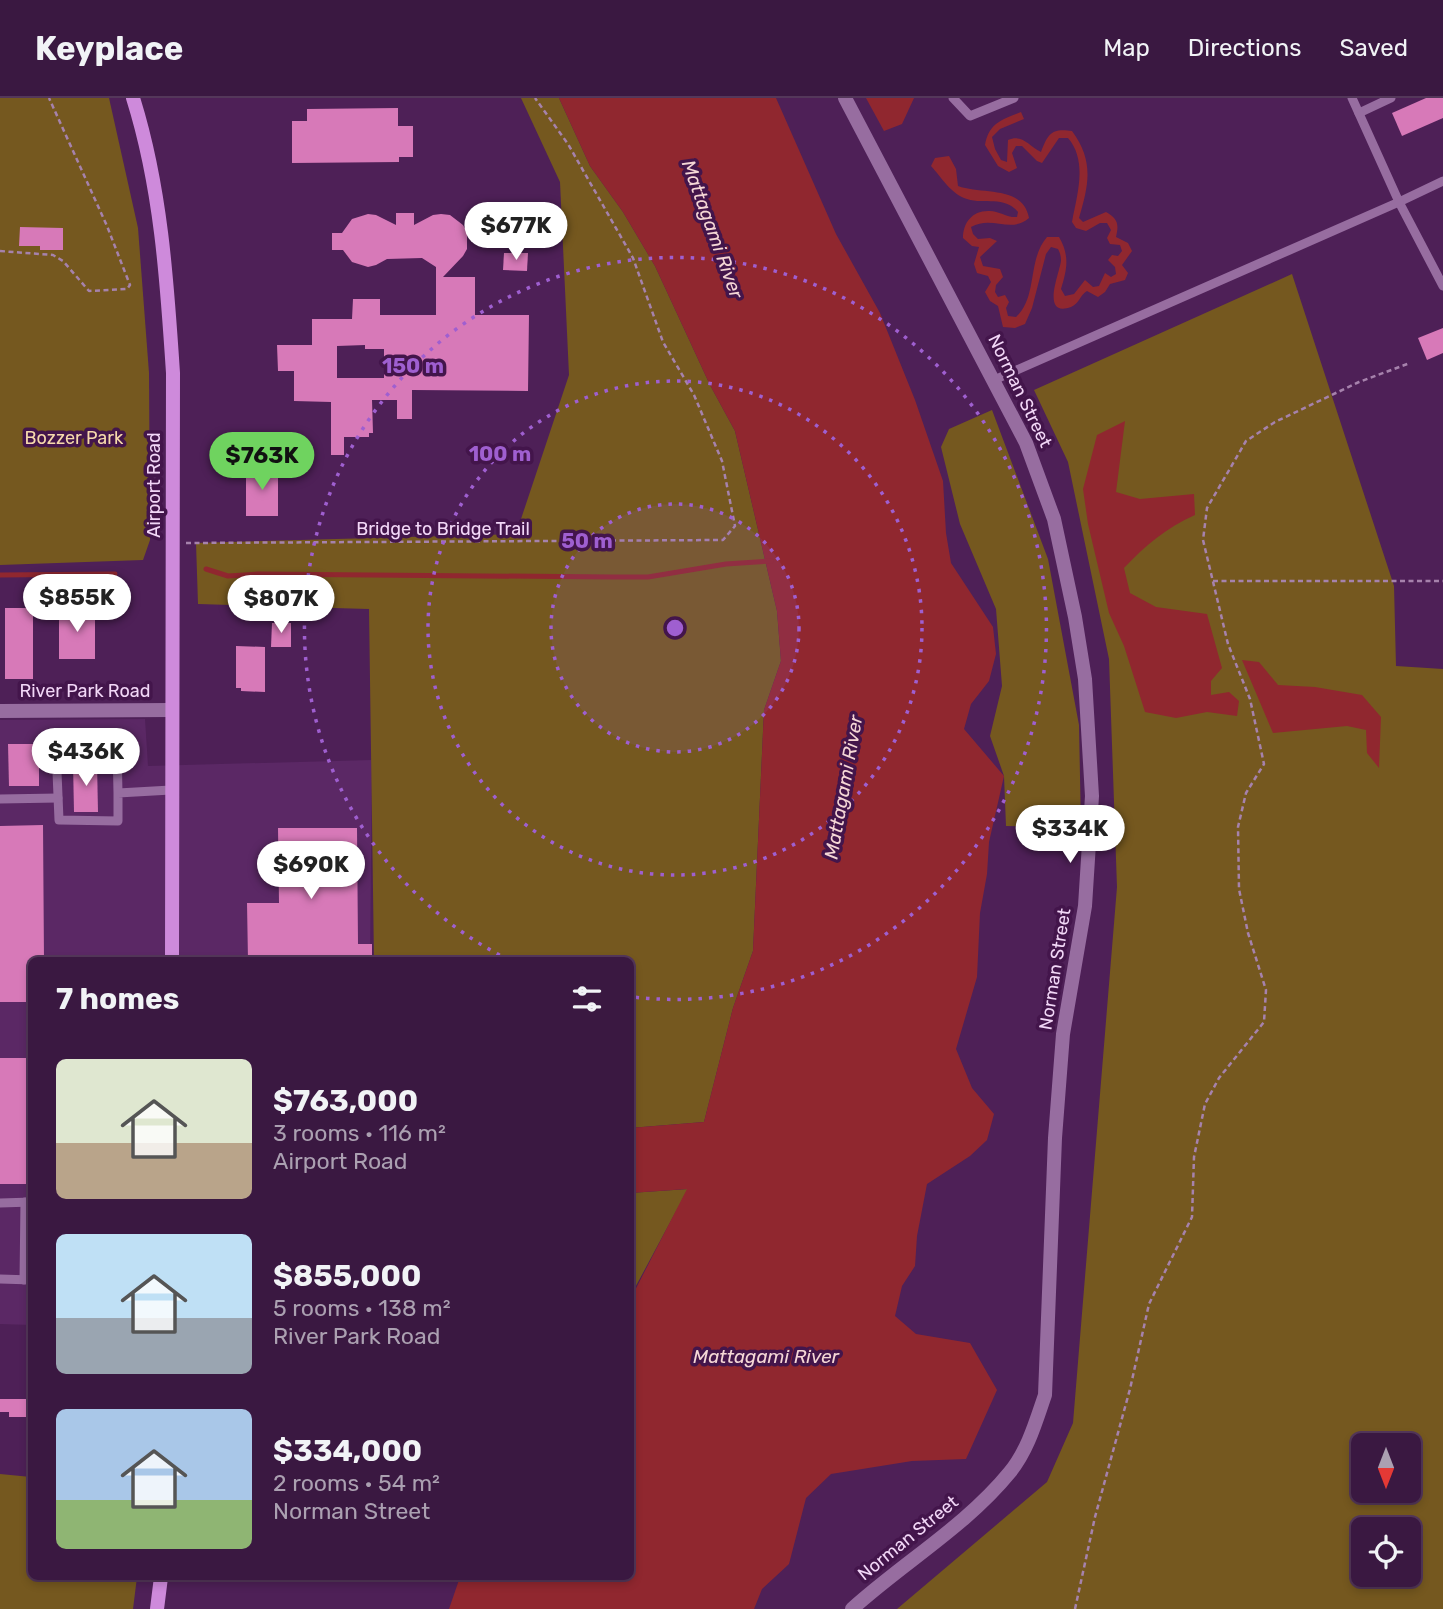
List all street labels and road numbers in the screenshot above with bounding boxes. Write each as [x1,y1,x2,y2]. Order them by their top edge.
street label: Norman Street [983,331,1057,451]
street label: Airport Road [143,432,165,538]
street label: Bridge to Bridge Trail [356,518,530,540]
street label: River Park Road [19,680,151,702]
street label: Norman Street [1035,907,1075,1031]
street label: Norman Street [853,1491,963,1585]

